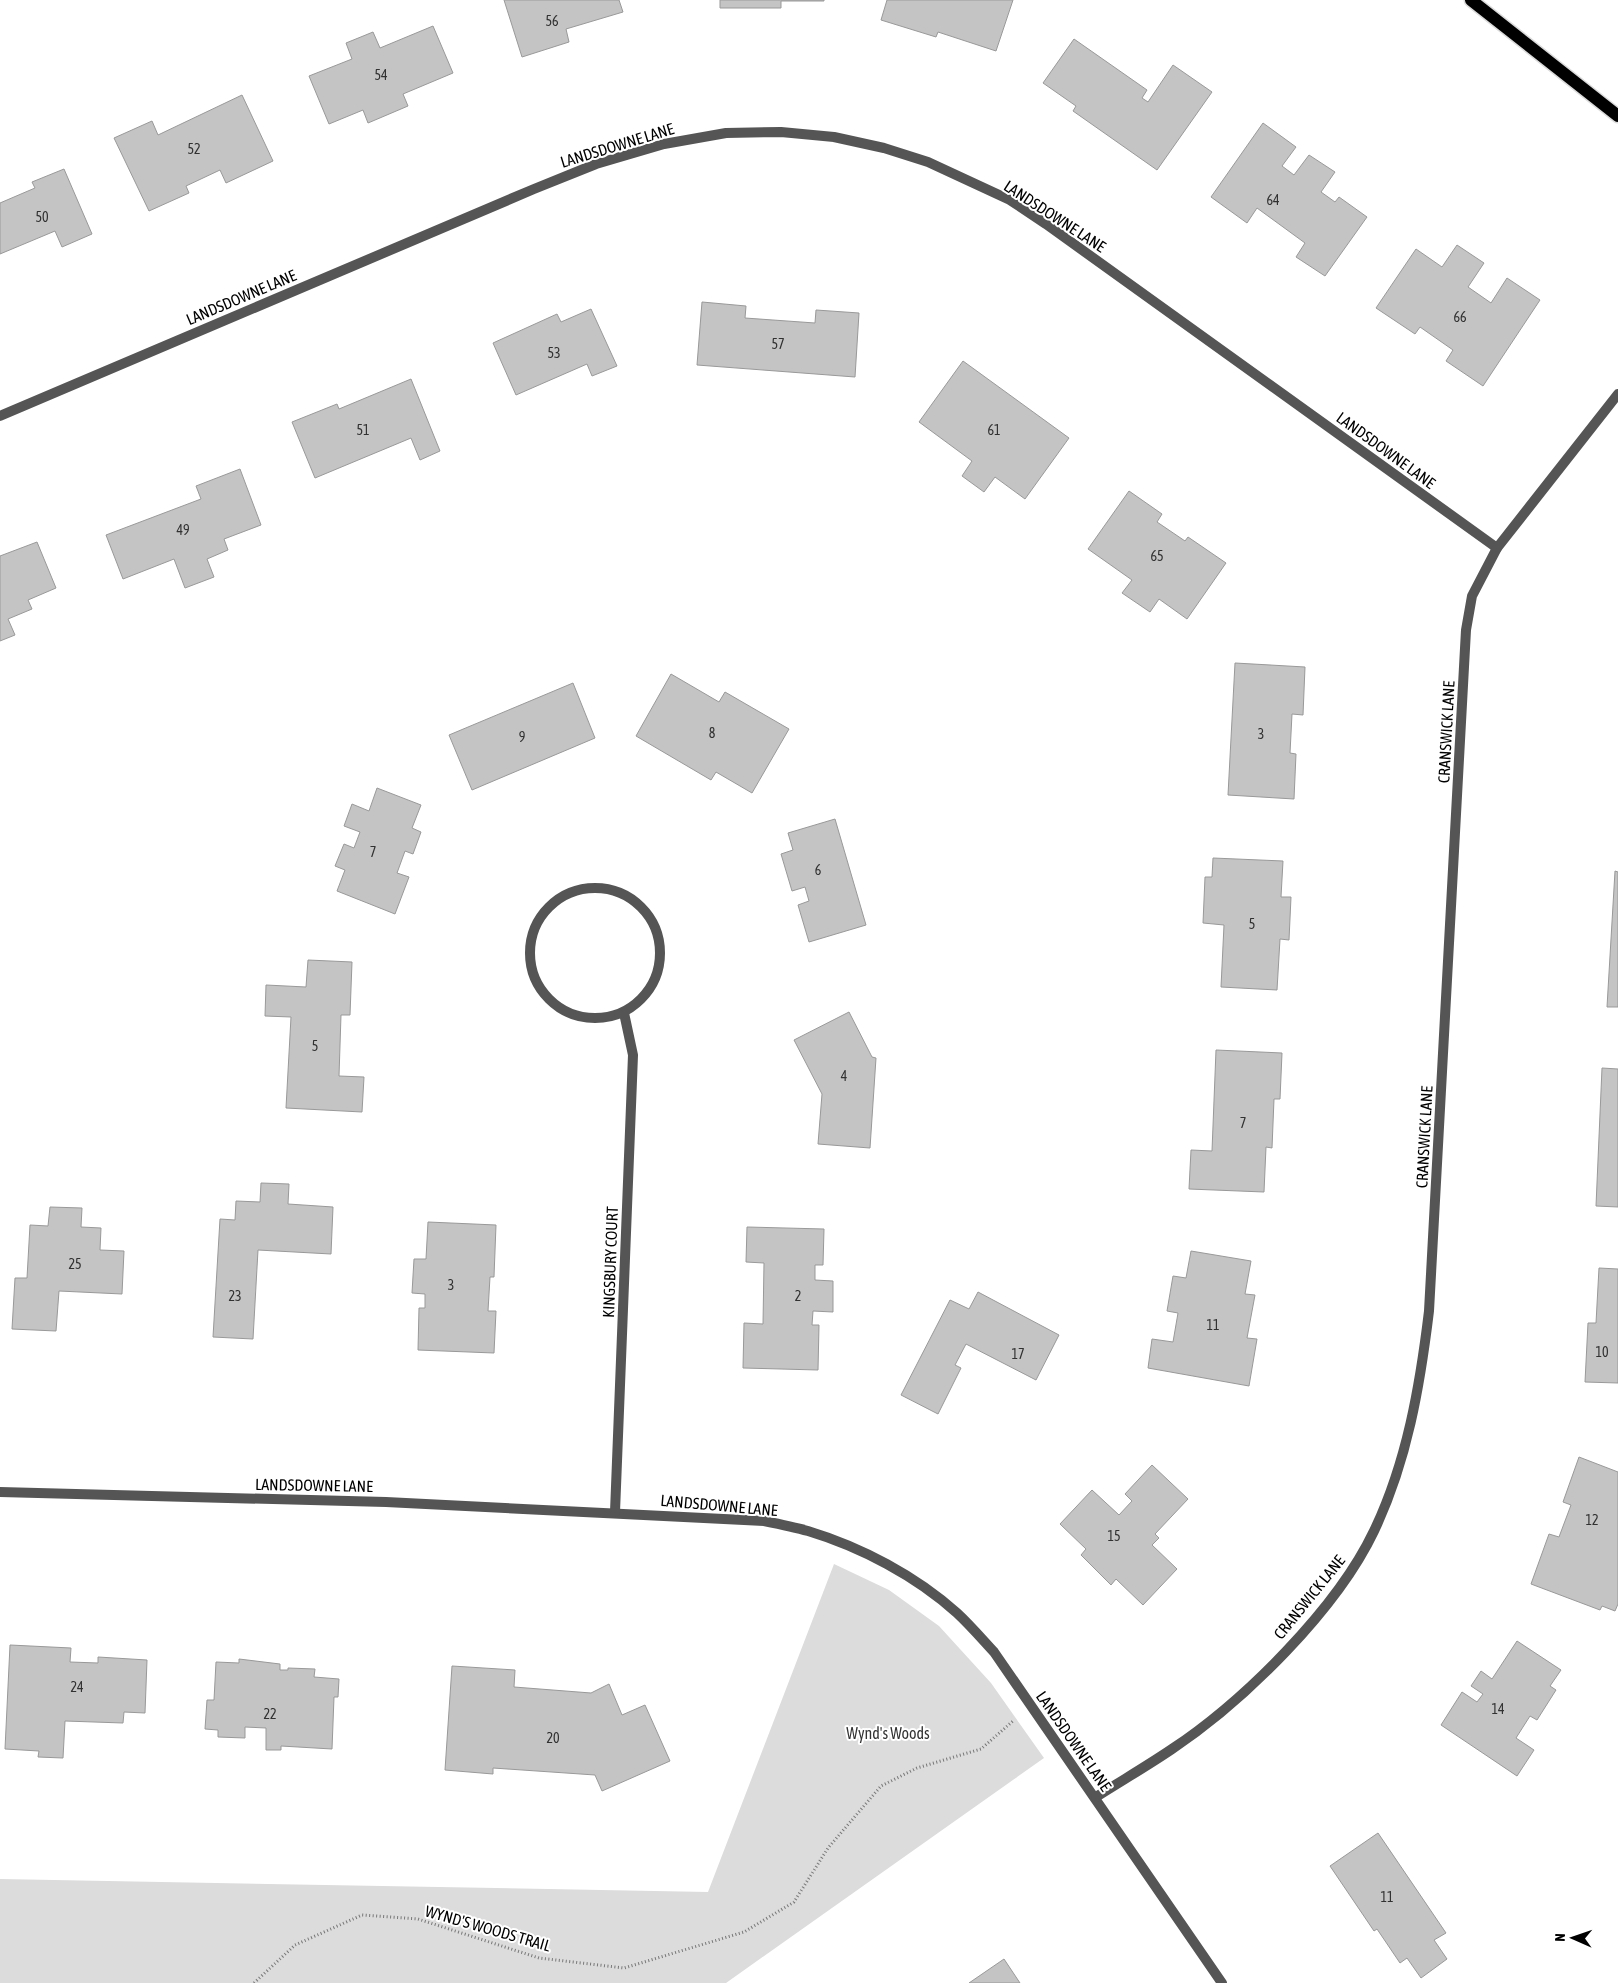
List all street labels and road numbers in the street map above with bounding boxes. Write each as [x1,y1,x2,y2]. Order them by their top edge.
street label: LANDSDOWNE LANE [558,119,676,171]
street label: LANDSDOWNE LANE [1001,176,1109,256]
street label: LANDSDOWNE LANE [183,266,299,328]
street label: LANDSDOWNE LANE [1333,408,1439,492]
street label: CRANSWICK LANE [1434,680,1458,784]
street label: CRANSWICK LANE [1412,1085,1436,1189]
street label: KINGSBURY COURT [599,1206,621,1318]
street label: LANDSDOWNE LANE [255,1475,373,1495]
street label: LANDSDOWNE LANE [660,1491,779,1519]
street label: CRANSWICK LANE [1270,1551,1348,1642]
street label: LANDSDOWNE LANE [1033,1688,1115,1794]
street label: WYND'S WOODS TRAIL [423,1901,554,1955]

